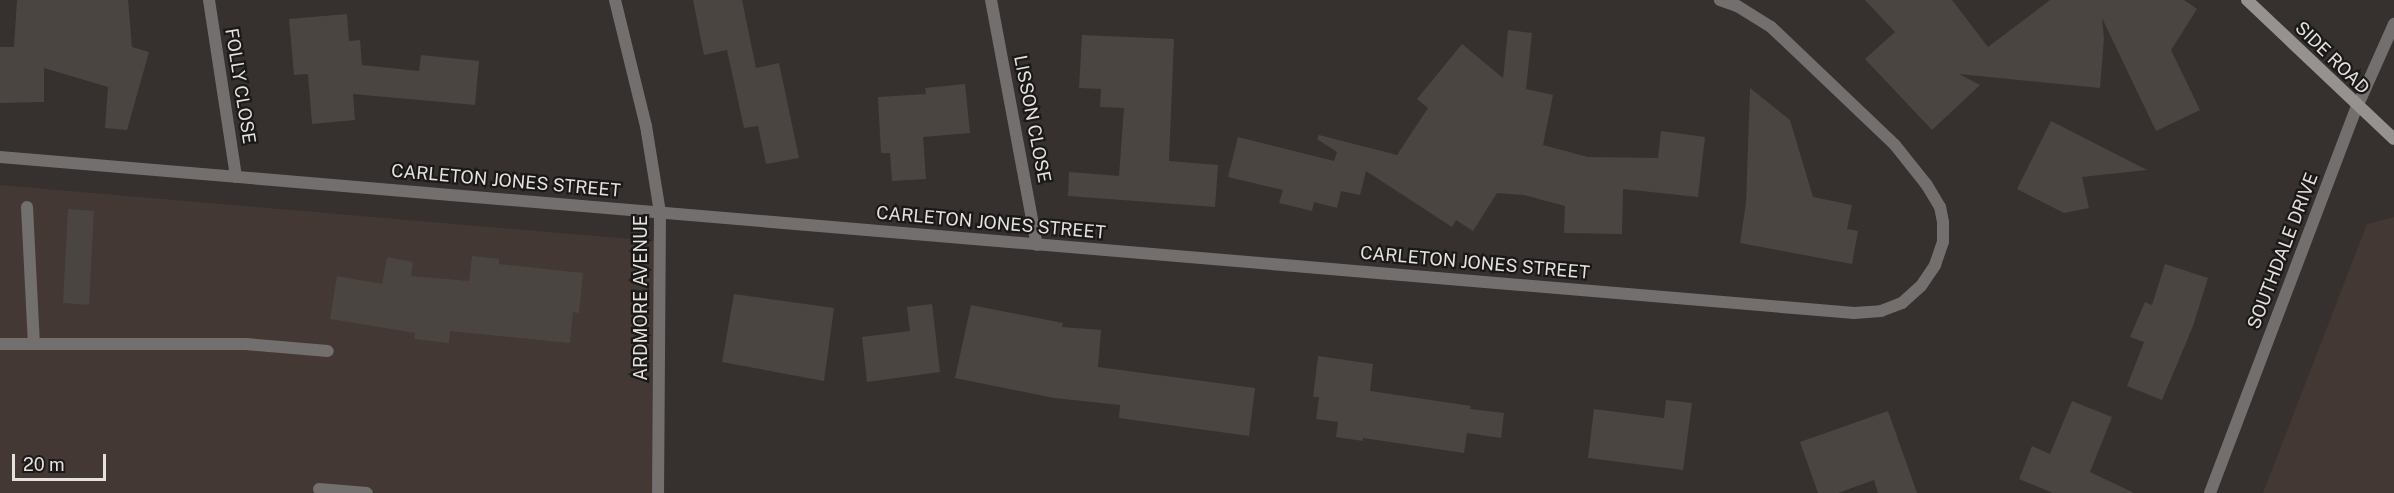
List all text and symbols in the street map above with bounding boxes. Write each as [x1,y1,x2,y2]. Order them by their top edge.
street label: SIDE ROAD [2290,17,2374,99]
street label: FOLLY CLOSE [220,26,260,146]
street label: LISSON CLOSE [1009,53,1055,185]
street label: CARLETON JONES STREET [390,160,622,202]
street label: SOUTHDALE DRIVE [2243,170,2323,332]
street label: CARLETON JONES STREET [875,202,1107,244]
street label: ARDMORE AVENUE [630,215,652,381]
street label: CARLETON JONES STREET [1359,242,1591,284]
scale bar [15,442,110,480]
text: 20 m [23,454,65,475]

